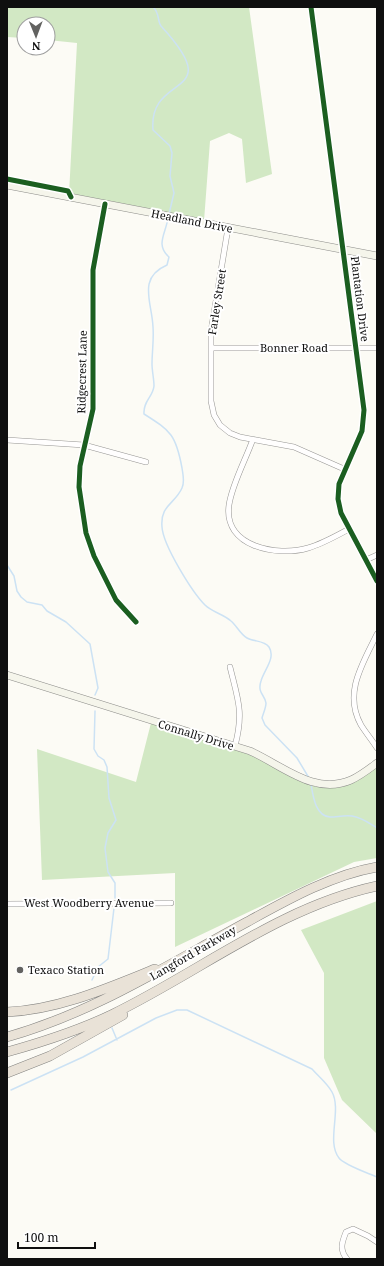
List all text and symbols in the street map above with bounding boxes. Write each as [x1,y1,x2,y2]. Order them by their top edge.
north arrow [16,16,56,56]
text: N [31,39,41,54]
street label: Headland Drive [150,205,234,236]
street label: Plantation Drive [348,255,373,343]
street label: Farley Street [204,268,229,336]
street label: Ridgecrest Lane [73,330,90,414]
street label: Bonner Road [260,340,328,355]
street label: Connally Drive [156,716,236,753]
street label: West Woodberry Avenue [24,895,154,910]
street label: Langford Parkway [147,921,239,983]
place label: Texaco Station [28,962,104,977]
marker: Texaco Station [15,965,25,975]
scale bar [18,1224,95,1250]
text: 100 m [24,1229,59,1246]

